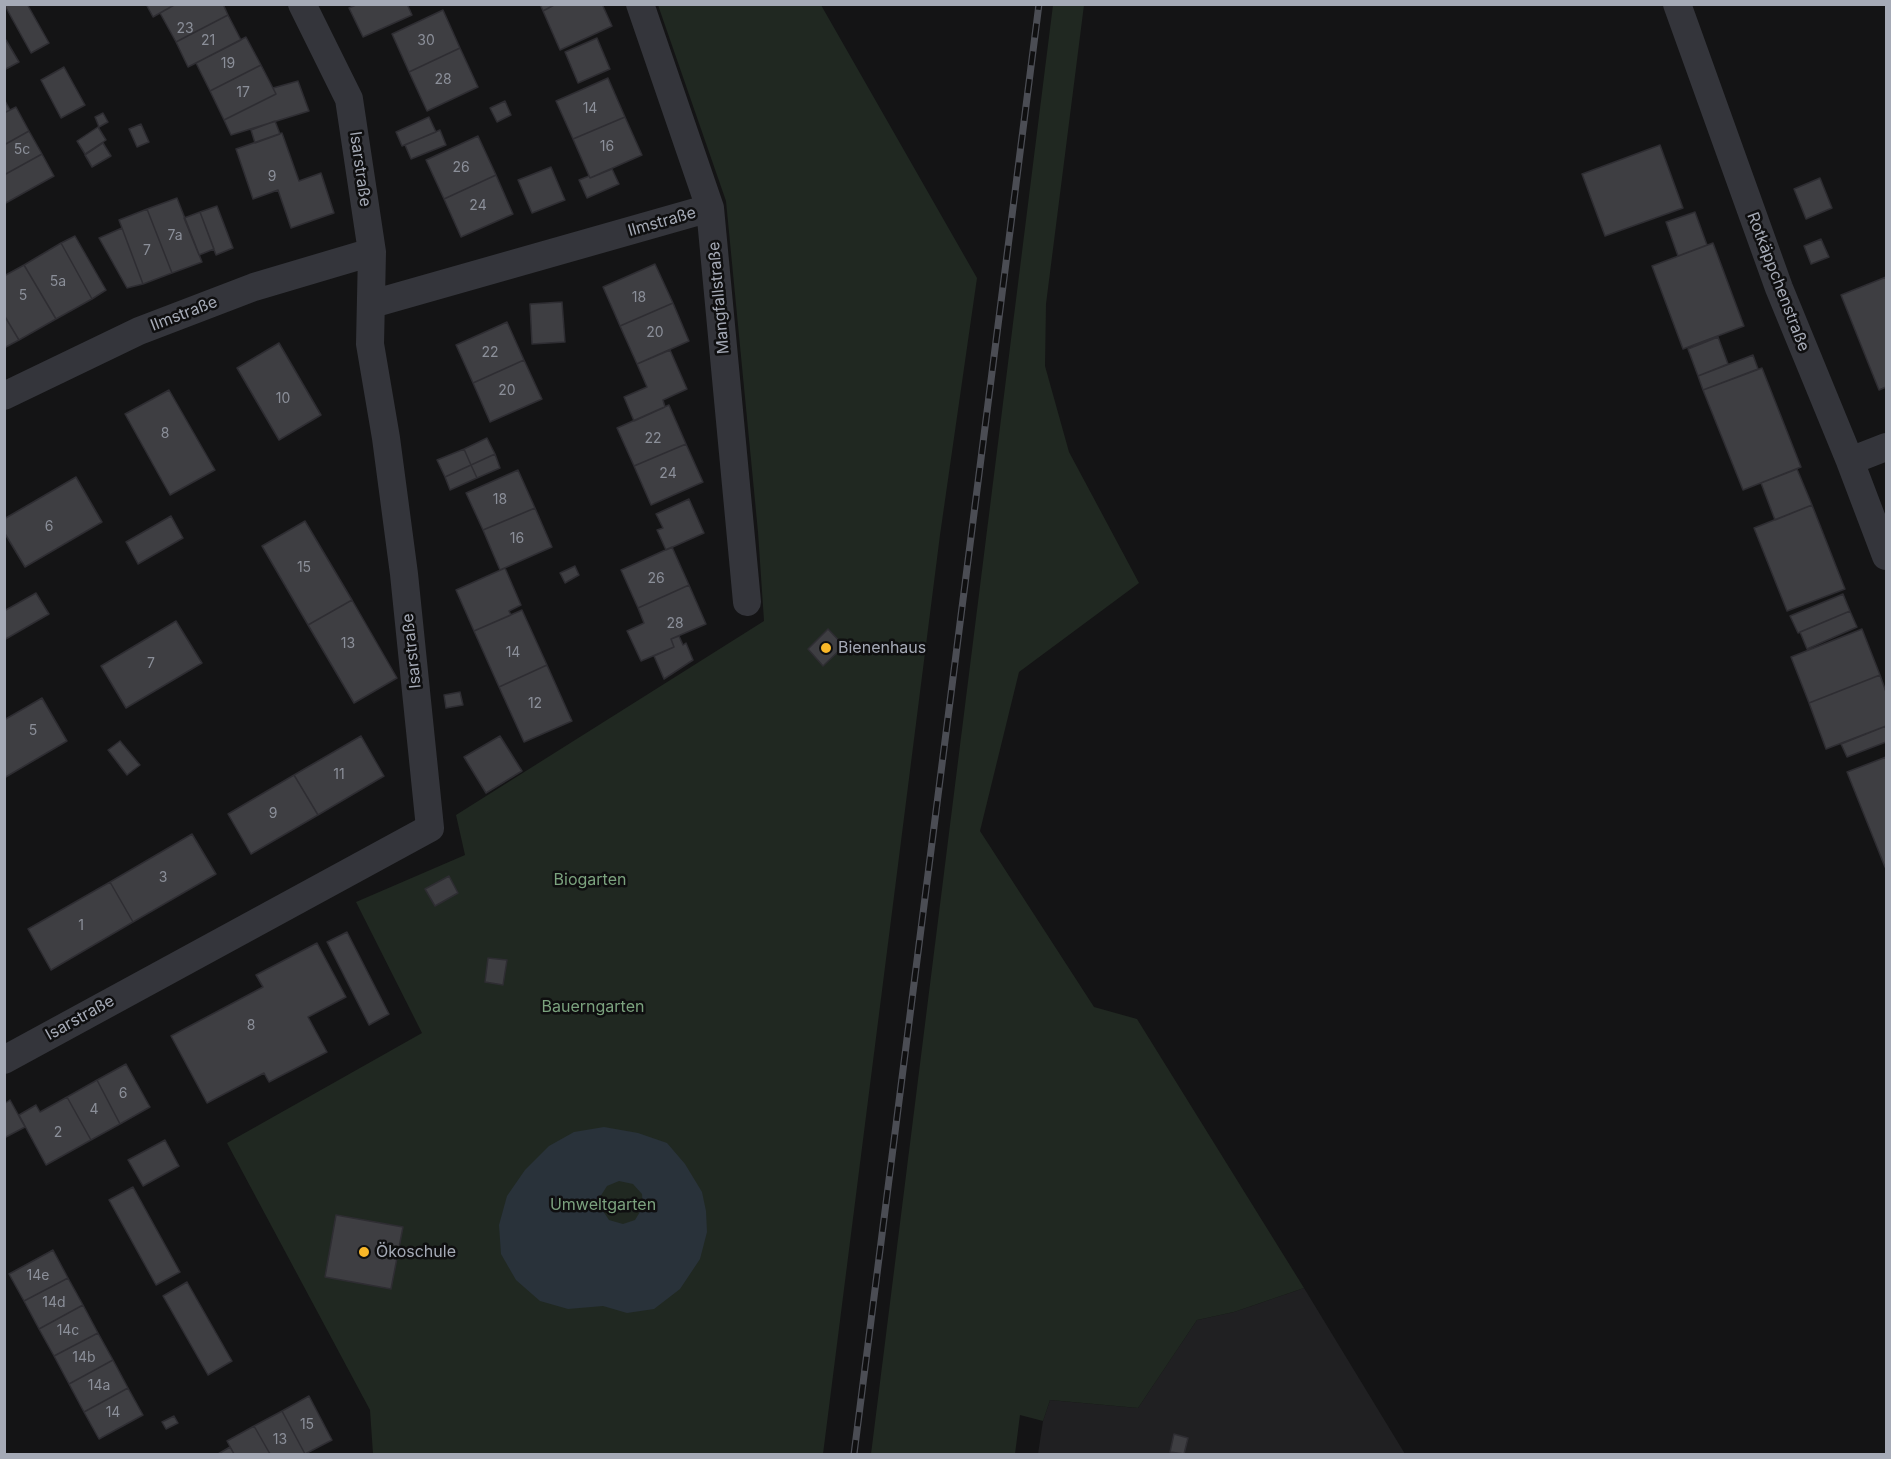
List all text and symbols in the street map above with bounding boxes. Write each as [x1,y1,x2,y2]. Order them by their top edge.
house number: 23 [176,21,194,37]
house number: 21 [201,33,215,49]
house number: 30 [417,33,435,49]
house number: 19 [221,56,235,72]
house number: 28 [434,72,452,88]
house number: 17 [236,85,250,101]
house number: 14 [583,101,597,117]
street label: Isarstraße [345,130,375,208]
house number: 16 [600,139,614,155]
house number: 5c [14,142,30,158]
house number: 26 [452,160,470,176]
house number: 9 [268,169,276,185]
house number: 24 [469,198,487,214]
street label: Ilmstraße [626,203,698,241]
street label: Rotkäppchenstraße [1743,210,1813,354]
house number: 7a [167,228,183,244]
street label: Mangfallstraße [705,241,733,355]
house number: 7 [143,243,151,259]
house number: 5a [50,274,66,290]
house number: 5 [19,288,27,304]
house number: 18 [632,290,646,306]
street label: Ilmstraße [148,292,220,336]
house number: 20 [646,325,664,341]
house number: 22 [481,345,499,361]
house number: 20 [498,383,516,399]
house number: 10 [276,391,290,407]
house number: 8 [161,426,169,442]
house number: 22 [644,431,662,447]
house number: 24 [659,466,677,482]
house number: 18 [493,492,507,508]
house number: 6 [45,519,53,535]
house number: 16 [510,531,524,547]
house number: 15 [297,560,311,576]
house number: 26 [647,571,665,587]
street label: Isarstraße [399,612,425,690]
house number: 28 [666,616,684,632]
house number: 13 [341,636,355,652]
place label: Bienenhaus [838,638,926,658]
marker: Bienenhaus [819,641,833,655]
house number: 14 [506,645,520,661]
house number: 7 [147,656,155,672]
house number: 12 [528,696,542,712]
house number: 5 [29,723,37,739]
house number: 11 [333,767,345,783]
house number: 9 [269,806,277,822]
house number: 3 [159,870,167,886]
park label: Biogarten [554,870,626,890]
house number: 1 [78,918,84,934]
street label: Isarstraße [42,991,118,1045]
park label: Bauerngarten [542,997,644,1017]
house number: 8 [247,1018,255,1034]
house number: 6 [119,1086,127,1102]
house number: 4 [89,1102,99,1118]
house number: 2 [54,1125,62,1141]
park label: Umweltgarten [550,1195,656,1215]
place label: Ökoschule [376,1242,456,1262]
marker: Ökoschule [357,1245,371,1259]
house number: 14e [27,1268,49,1284]
house number: 14d [42,1295,66,1311]
house number: 14c [57,1323,79,1339]
house number: 14b [72,1350,96,1366]
house number: 14a [88,1378,110,1394]
house number: 14 [106,1405,120,1421]
house number: 15 [300,1417,314,1433]
house number: 13 [273,1432,287,1448]

